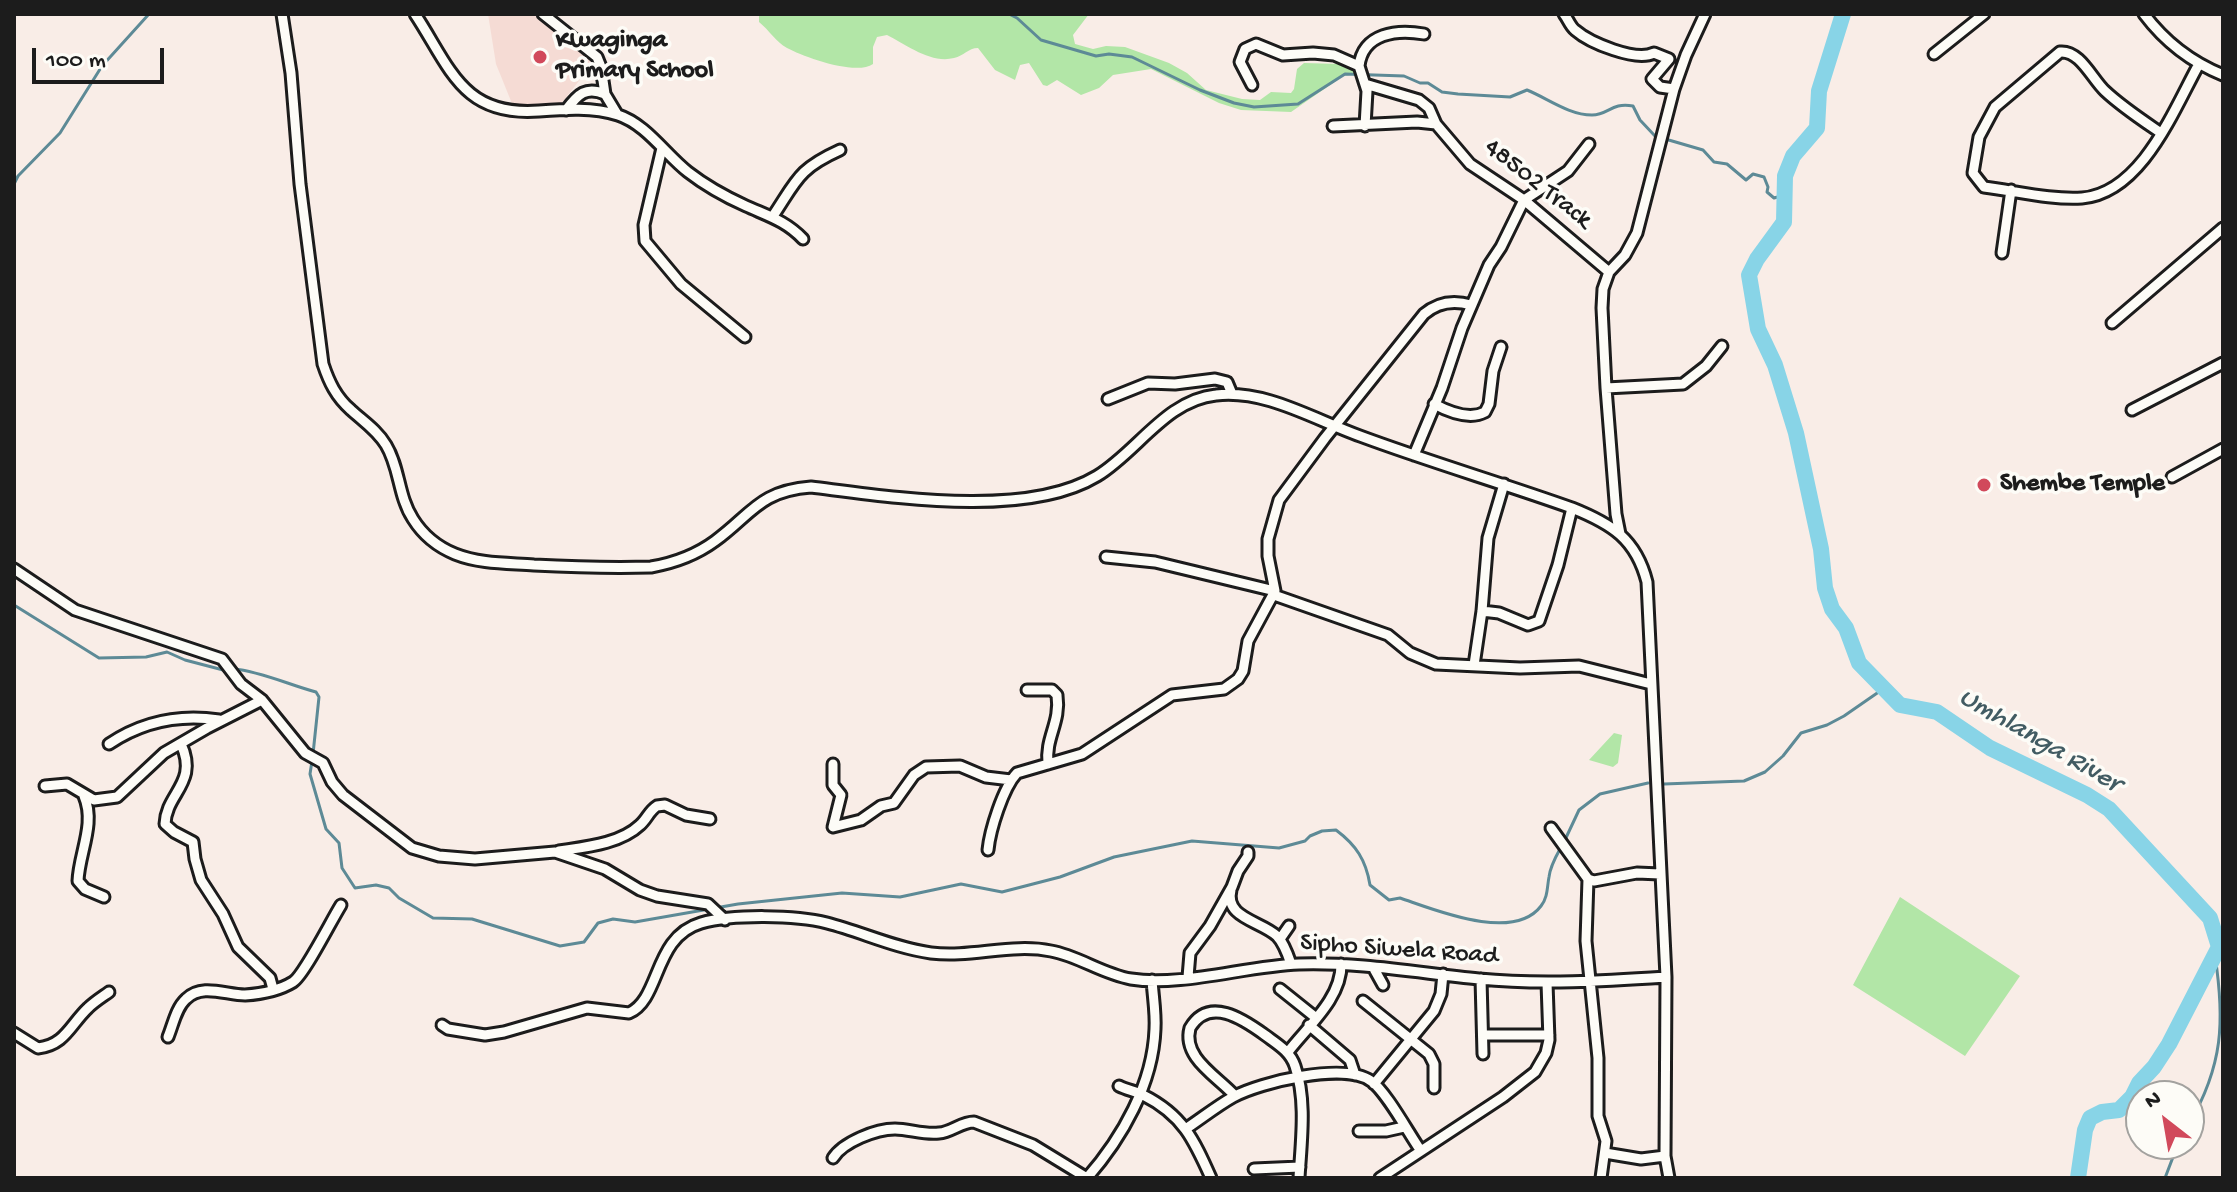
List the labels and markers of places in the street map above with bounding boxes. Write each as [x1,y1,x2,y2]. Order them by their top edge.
place label: Kwaginga Primary School [556,26,714,88]
marker: Kwaginga Primary School [531,48,549,66]
place label: Shembe Temple [2000,469,2165,501]
marker: Shembe Temple [1975,476,1993,494]

